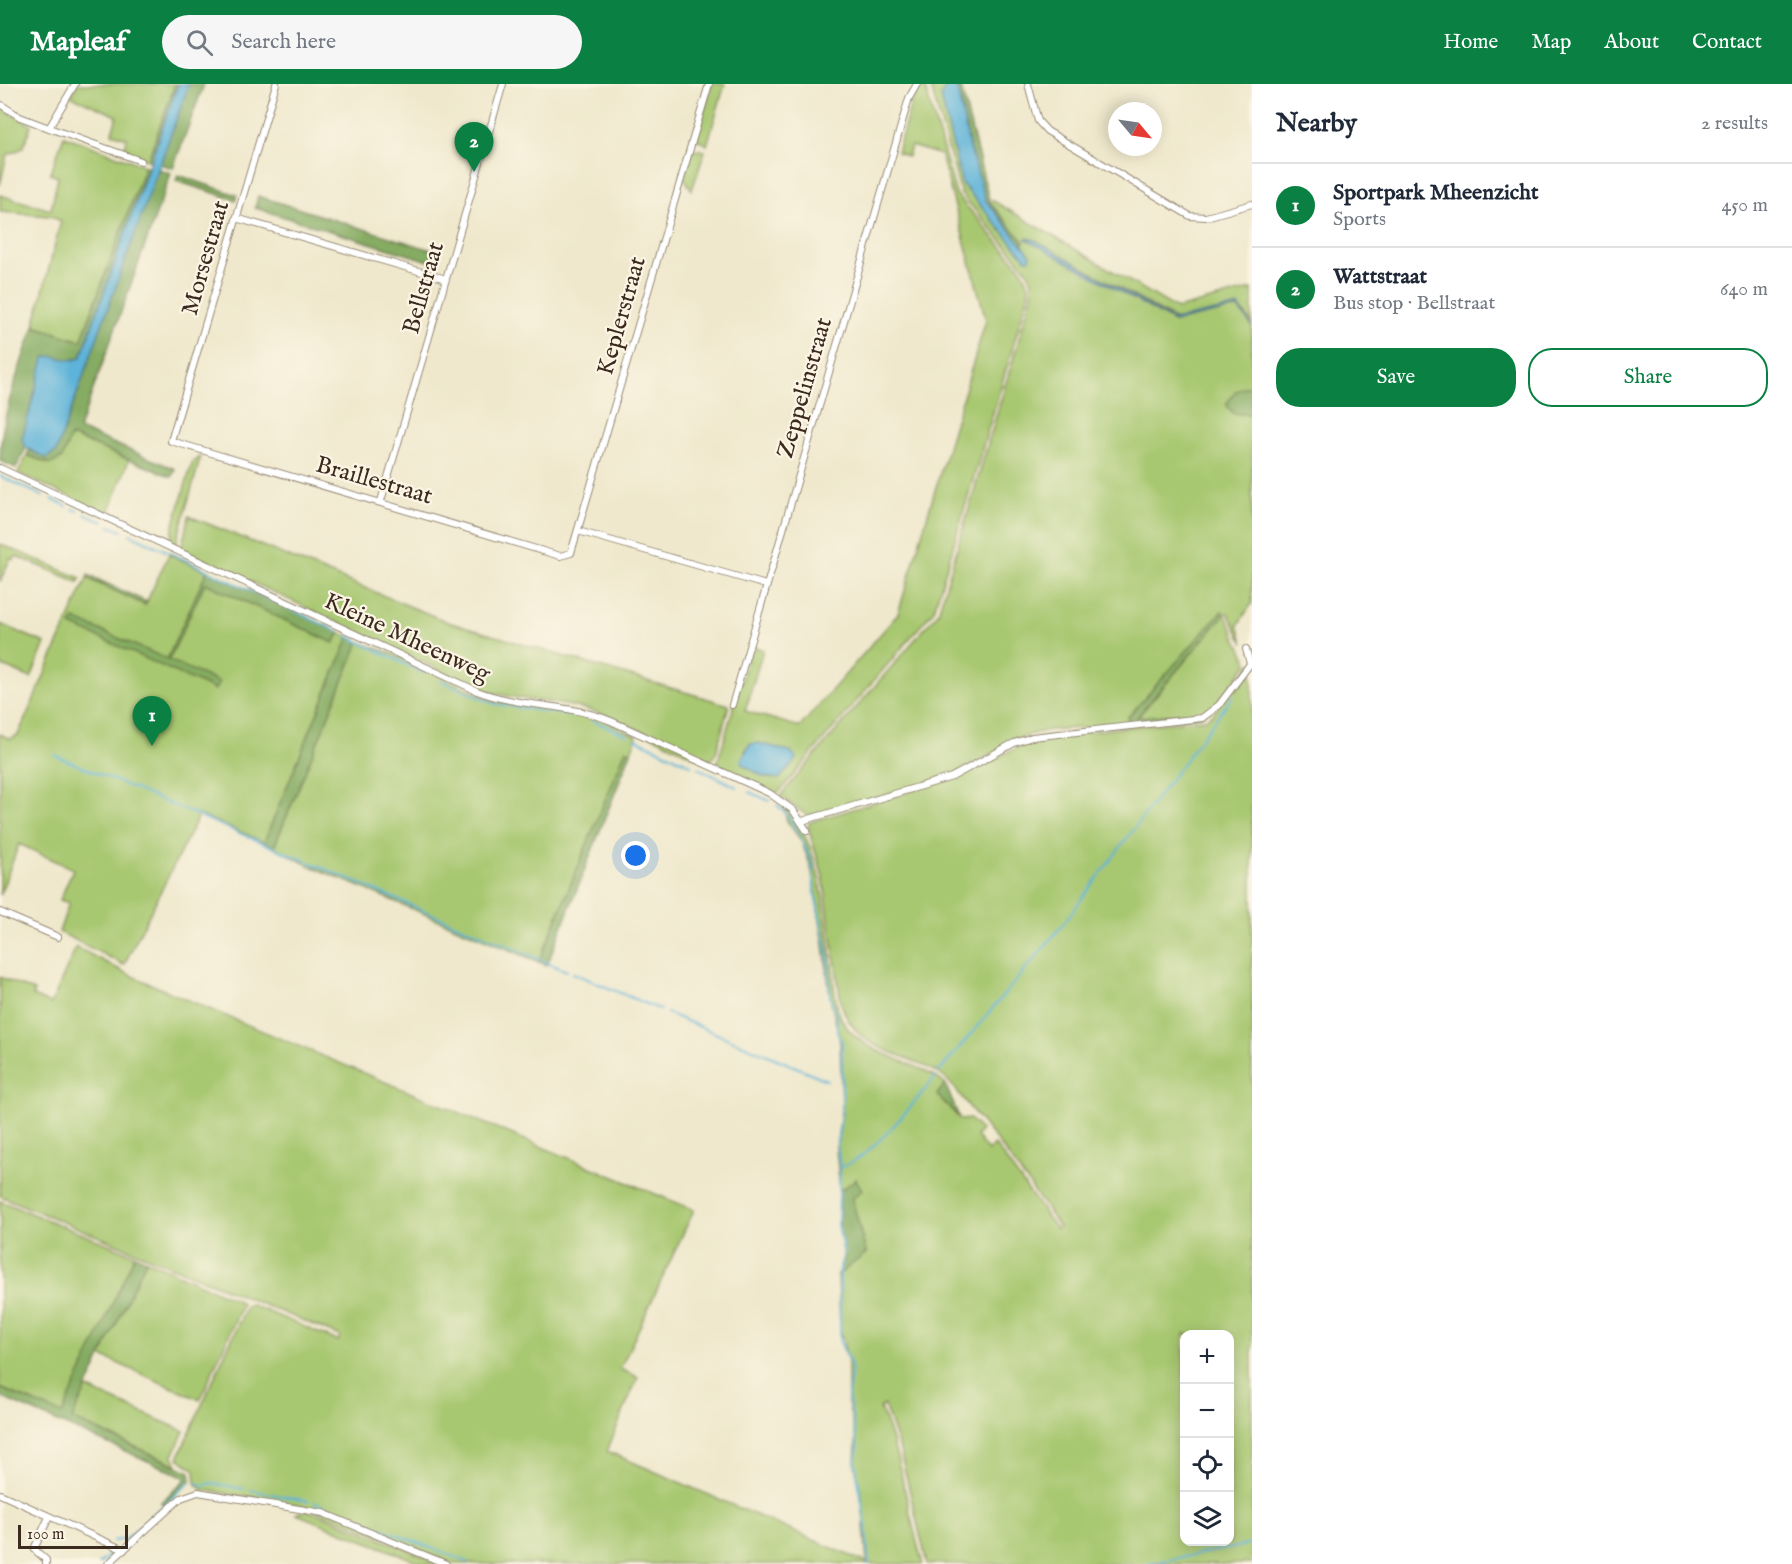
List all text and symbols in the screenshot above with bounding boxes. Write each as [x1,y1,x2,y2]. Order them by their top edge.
search box [162,15,582,69]
text: Mapleaf [30,25,126,60]
icon: search [183,26,216,59]
text: Search here [231,28,336,56]
text: Home [1443,29,1498,56]
text: Map [1531,29,1571,56]
text: About [1604,29,1659,56]
text: Contact [1692,29,1762,56]
north arrow [1108,102,1162,156]
text: Nearby [1276,107,1357,140]
text: 2 results [1701,111,1768,136]
pin: 2 [454,122,494,172]
text: Sportpark Mheenzicht [1333,179,1539,207]
text: 1 [1292,193,1299,218]
text: 450 m [1721,193,1768,218]
street label: Morsestraat [175,197,237,319]
text: Sports [1333,207,1386,232]
street label: Bellstraat [396,238,452,338]
street label: Keplerstraat [590,253,654,379]
text: Wattstraat [1333,263,1427,291]
text: 2 [1291,277,1300,302]
text: 640 m [1720,277,1768,302]
text: Bus stop · Bellstraat [1333,291,1495,316]
street label: Zeppelinstraat [770,314,840,462]
button: Save [1276,348,1516,407]
button: Share [1528,348,1768,407]
street label: Braillestraat [312,450,436,512]
street label: Kleine Mheenweg [319,586,496,690]
pin: 1 [132,696,172,746]
your location [621,841,650,870]
map controls [1180,1330,1234,1546]
button: + [1180,1330,1234,1384]
button: − [1180,1384,1234,1438]
button: locate [1180,1438,1234,1492]
button: layers [1180,1492,1234,1546]
scale bar [18,1522,128,1550]
text: 100 m [27,1525,64,1545]

